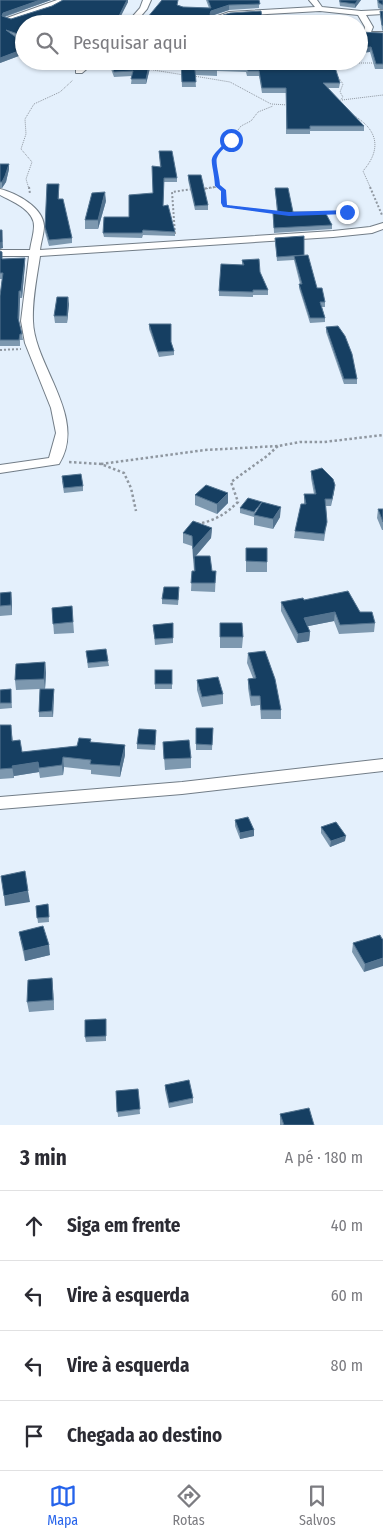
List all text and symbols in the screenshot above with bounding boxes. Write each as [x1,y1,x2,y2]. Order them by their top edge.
search box [15,15,368,70]
icon: search [33,29,61,57]
text: Pesquisar aqui [73,31,187,54]
route start [220,129,243,152]
route end [336,201,359,224]
text: 3 min [20,1145,67,1171]
text: A pé · 180 m [285,1148,363,1167]
icon: ahead [20,1212,48,1240]
text: Siga em frente [67,1214,181,1237]
text: 40 m [331,1216,363,1235]
icon: left [20,1282,48,1310]
text: Vire à esquerda [67,1284,189,1307]
text: 60 m [331,1286,363,1305]
icon: left [20,1352,48,1380]
text: Vire à esquerda [67,1354,189,1377]
text: 80 m [331,1356,363,1375]
icon: arrive [20,1422,48,1450]
text: Chegada ao destino [67,1424,222,1447]
tab: Mapa [47,1482,78,1529]
tab: Rotas [173,1482,205,1529]
tab: Salvos [299,1482,336,1529]

